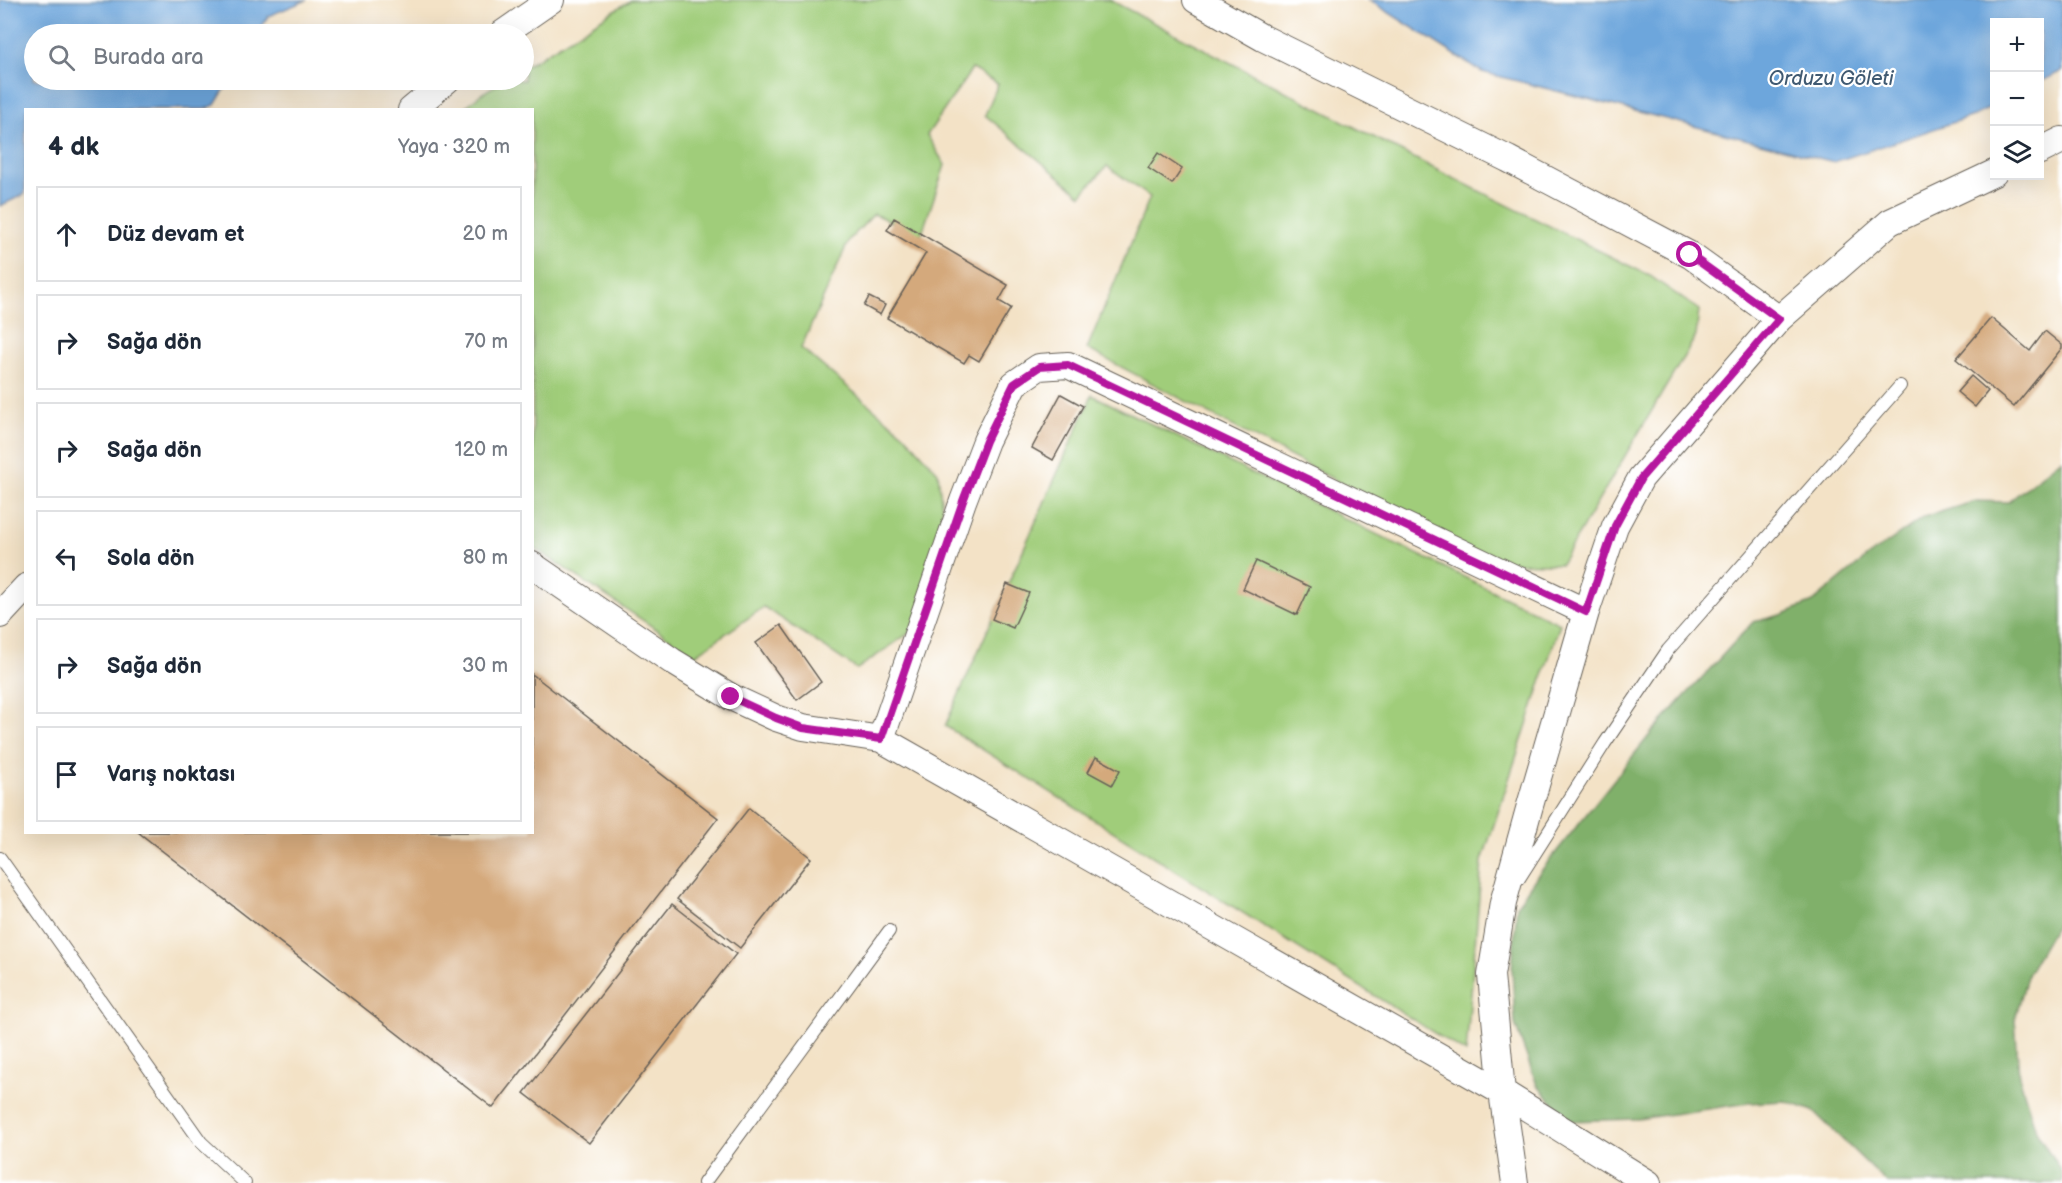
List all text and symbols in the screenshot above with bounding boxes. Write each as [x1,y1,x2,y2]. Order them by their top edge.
map controls [1990,18,2044,180]
button: + [1990,18,2044,72]
search box [24,24,534,90]
icon: search [45,41,78,74]
text: Burada ara [93,44,204,71]
water label: Orduzu Göleti [1769,67,1895,91]
button: − [1990,72,2044,126]
button: layers [1990,126,2044,180]
text: 4 dk [48,132,99,163]
text: Yaya · 320 m [398,135,510,159]
icon: ahead [50,218,83,251]
text: Düz devam et [107,221,244,248]
text: 20 m [463,222,508,246]
route start [1676,241,1702,267]
icon: right [50,326,83,359]
text: Sağa dön [107,329,202,356]
text: 70 m [464,330,508,354]
icon: right [50,434,83,467]
text: Sağa dön [107,437,202,464]
text: 120 m [455,438,508,462]
icon: left [50,542,83,575]
text: Sola dön [107,545,195,572]
text: 80 m [463,546,508,570]
icon: right [50,650,83,683]
text: Sağa dön [107,653,202,680]
text: 30 m [462,654,508,678]
route end [717,683,743,709]
icon: arrive [50,758,83,791]
text: Varış noktası [107,761,235,788]

